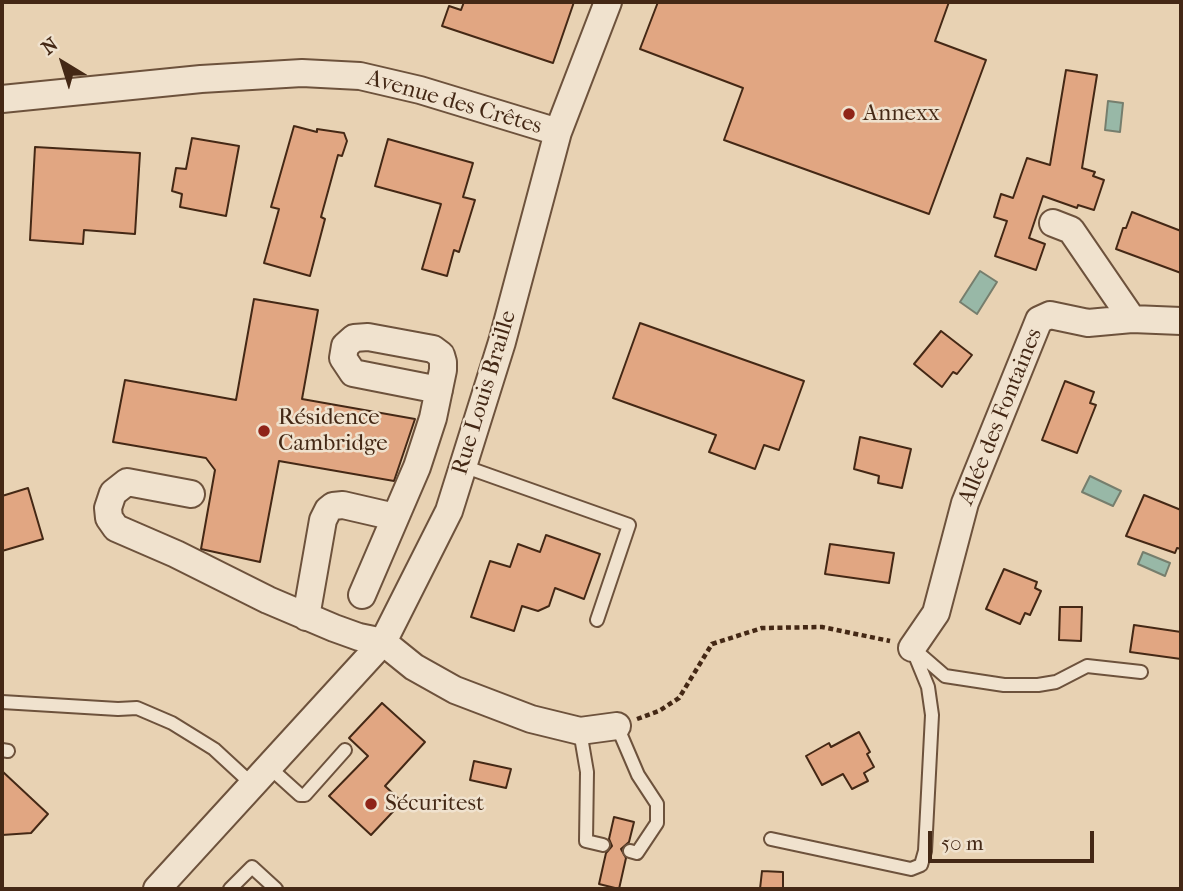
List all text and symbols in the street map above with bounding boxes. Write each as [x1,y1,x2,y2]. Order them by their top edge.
north arrow [28,28,98,98]
text: N [38,33,63,60]
street label: Avenue des Crêtes [363,65,545,141]
place label: Annexx [863,100,940,128]
marker: Annexx [841,106,857,122]
street label: Rue Louis Braille [447,308,523,478]
street label: Allée des Fontaines [953,325,1049,509]
place label: Résidence Cambridge [278,404,388,458]
marker: Résidence Cambridge [256,423,272,439]
place label: Sécuritest [385,790,484,818]
marker: Sécuritest [363,796,379,812]
scale bar [931,818,1097,862]
text: 50 m [941,831,984,855]

